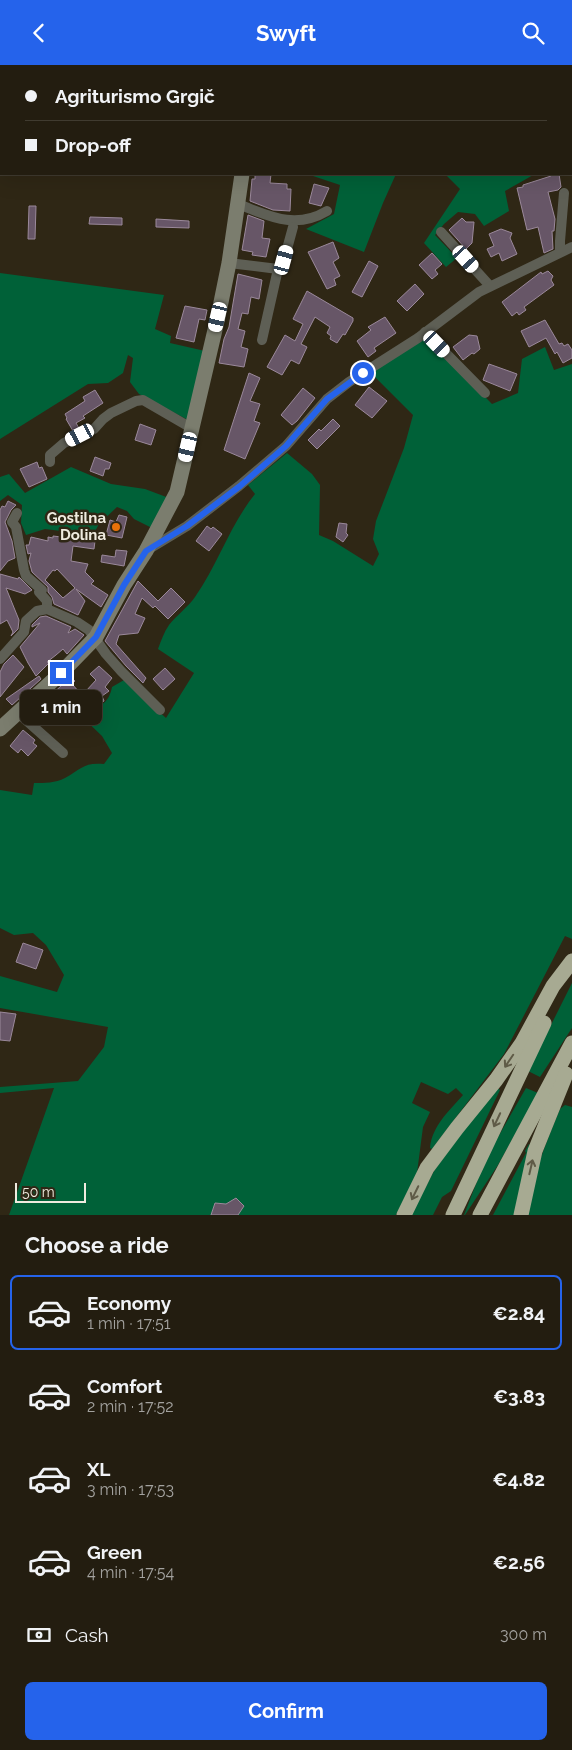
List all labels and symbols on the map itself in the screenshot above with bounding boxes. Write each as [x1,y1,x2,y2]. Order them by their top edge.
car [450,243,481,275]
car [272,244,295,276]
car [207,301,228,333]
car [421,328,452,360]
route start [352,362,374,384]
car [63,422,96,448]
car [177,431,198,463]
place label: Gostilna Dolina [47,509,106,544]
marker: Gostilna Dolina [110,521,122,533]
route end [50,662,72,684]
callout: 1 min [20,691,102,725]
one-way arrow [504,1054,514,1068]
one-way arrow [492,1112,502,1127]
one-way arrow [527,1160,536,1176]
scale bar [15,1180,86,1203]
one-way arrow [409,1185,419,1200]

